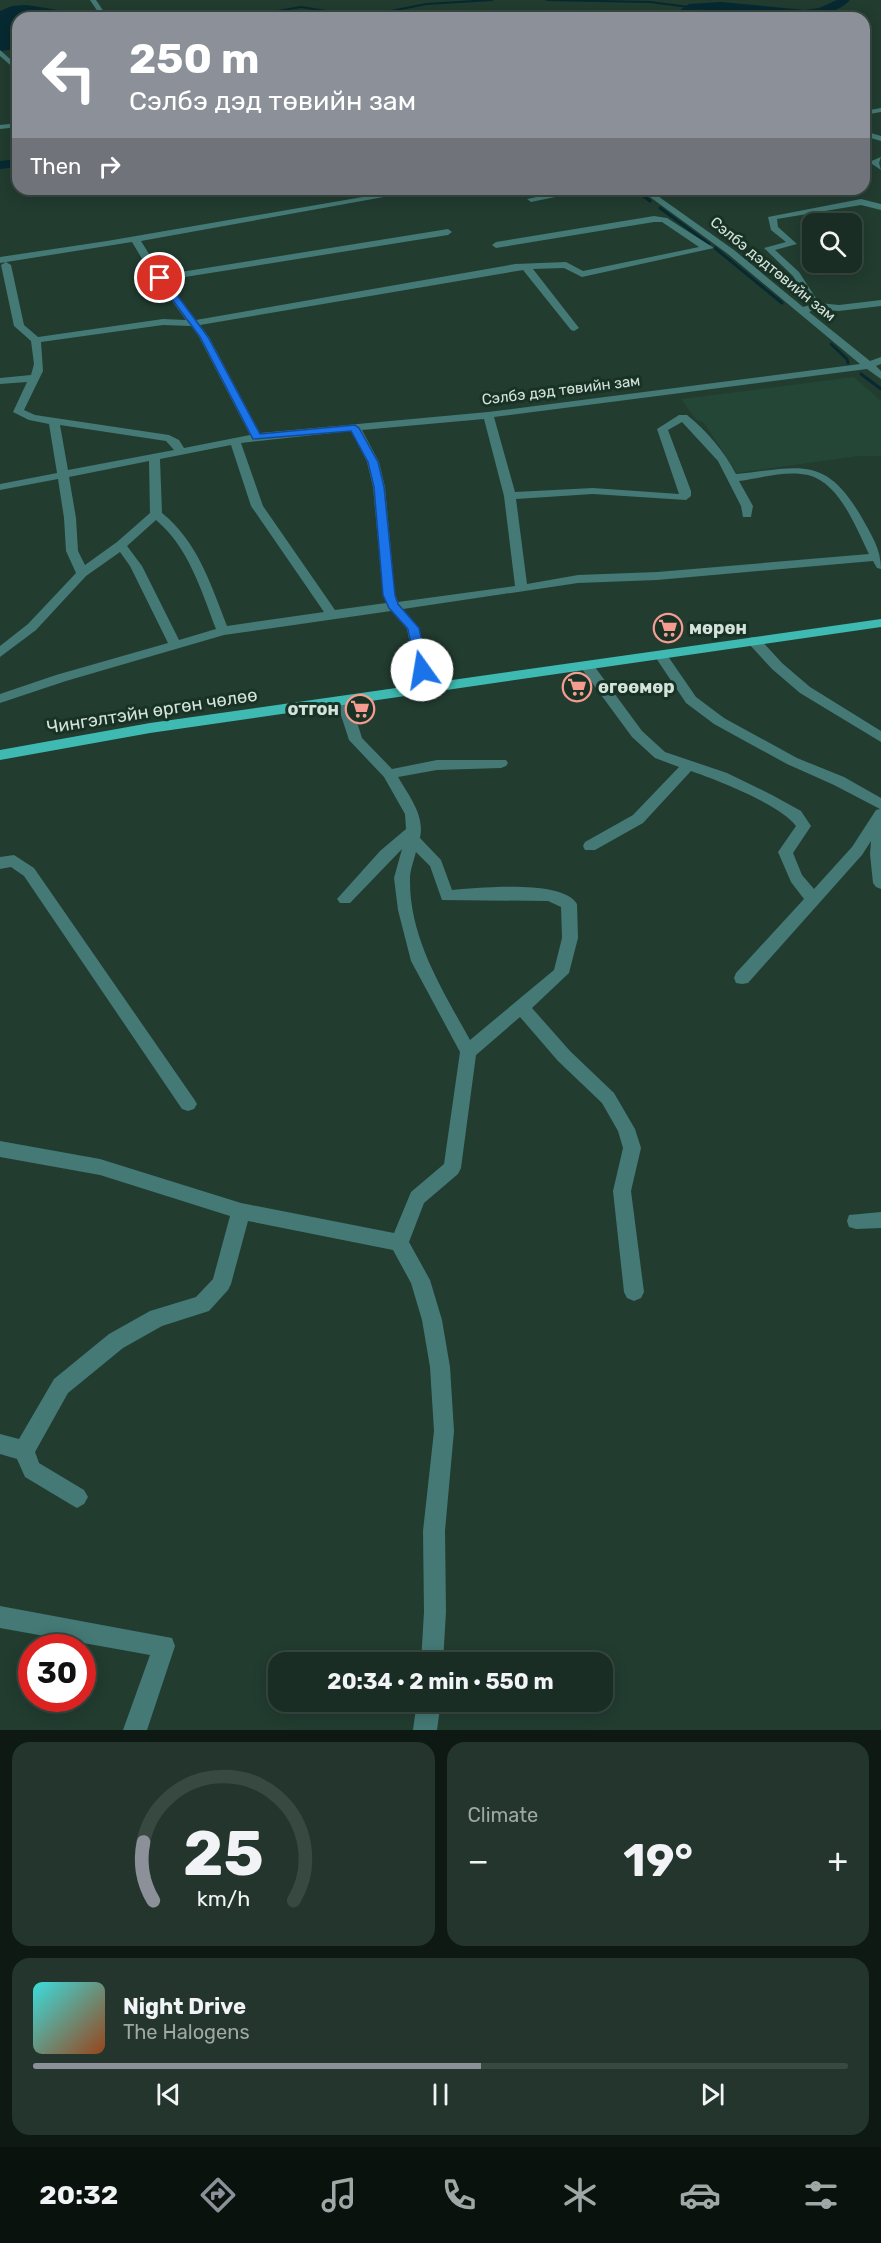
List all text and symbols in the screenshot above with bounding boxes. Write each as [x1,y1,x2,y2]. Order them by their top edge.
text: 250 m [129,34,259,84]
icon: left [30,36,108,114]
text: Сэлбэ дэд төвийн зам [129,85,416,117]
icon: right [93,150,126,183]
text: Then [30,153,81,180]
street label: Сэлбэ дэдтөвийн зам [707,213,839,325]
map controls [802,213,862,273]
button: search [802,213,862,273]
pin [134,252,185,303]
icon: arrive [143,261,176,294]
street label: Сэлбэ дэд төвийн зам [481,371,641,409]
supermarket icon: мөрөн [652,612,684,644]
place label: мөрөн [689,617,747,639]
position arrow [390,638,454,702]
supermarket icon: өгөөмөр [561,671,593,703]
place label: өгөөмөр [598,676,675,698]
street label: Чингэлтэйн өргөн чөлөө [45,683,259,739]
supermarket icon: отгон [344,693,376,725]
place label: отгон [288,698,339,720]
speed limit sign: 30 [18,1634,96,1712]
text: 20:34 · 2 min · 550 m [327,1668,554,1695]
text: Climate [468,1803,538,1827]
text: 25 [183,1817,264,1891]
text: 19° [623,1834,693,1887]
text: − [468,1841,489,1880]
text: + [827,1841,848,1880]
text: km/h [196,1886,250,1911]
text: Night Drive [123,1993,246,2020]
text: The Halogens [123,2020,250,2044]
icon: previous [152,2078,185,2111]
icon: pause [424,2078,457,2111]
icon: next [696,2078,729,2111]
icon: directions [197,2174,239,2216]
icon: music [318,2174,360,2216]
icon: phone [438,2174,480,2216]
icon: climate [559,2174,601,2216]
icon: car [679,2174,721,2216]
icon: filters [800,2174,842,2216]
text: 20:32 [39,2179,118,2211]

